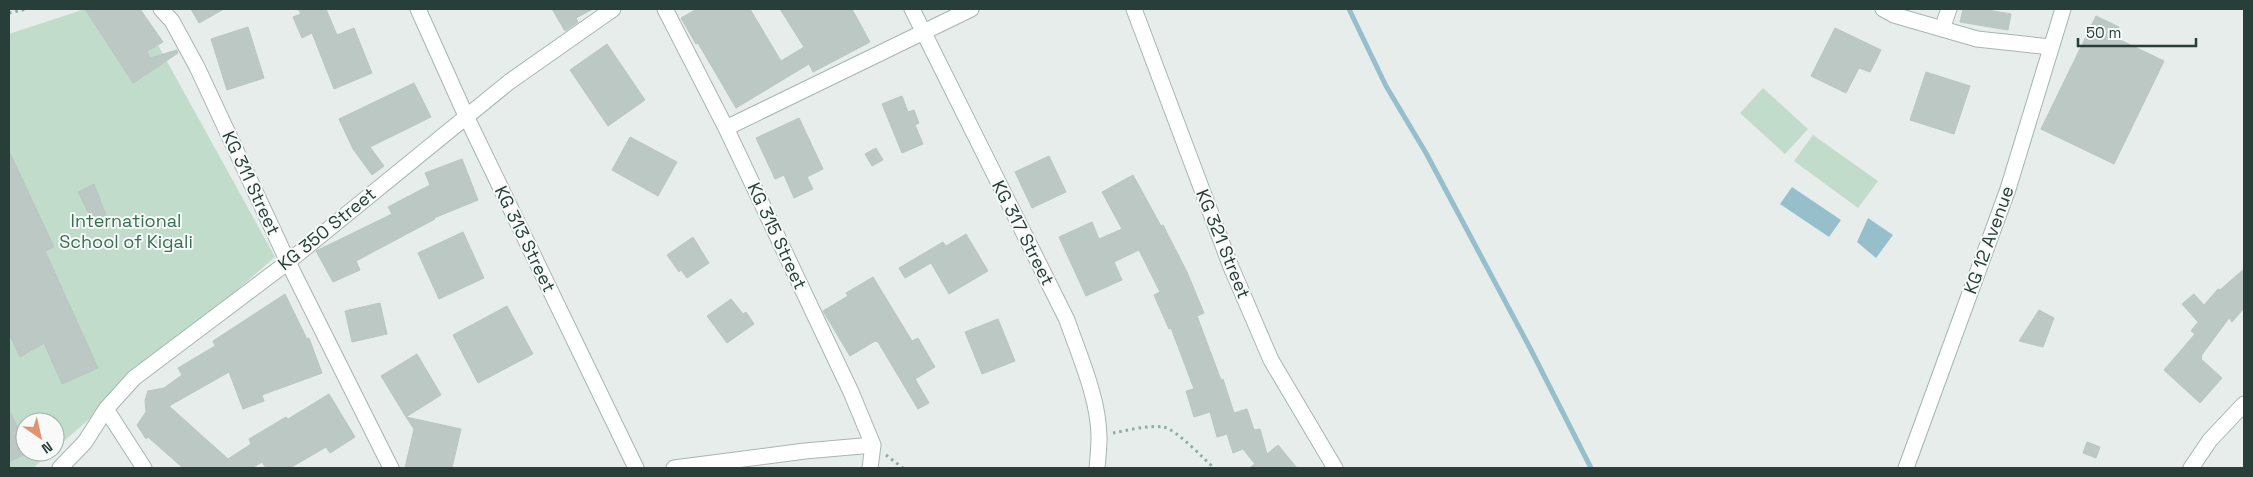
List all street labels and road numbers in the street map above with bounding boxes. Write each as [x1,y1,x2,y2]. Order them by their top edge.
street label: KG 311 Street [217,127,286,239]
street label: KG 317 Street [987,176,1060,289]
street label: KG 315 Street [743,179,812,293]
street label: KG 350 Street [273,182,380,275]
street label: KG 313 Street [490,182,561,296]
street label: KG 12 Avenue [1958,183,2019,297]
street label: KG 321 Street [1191,186,1256,302]

